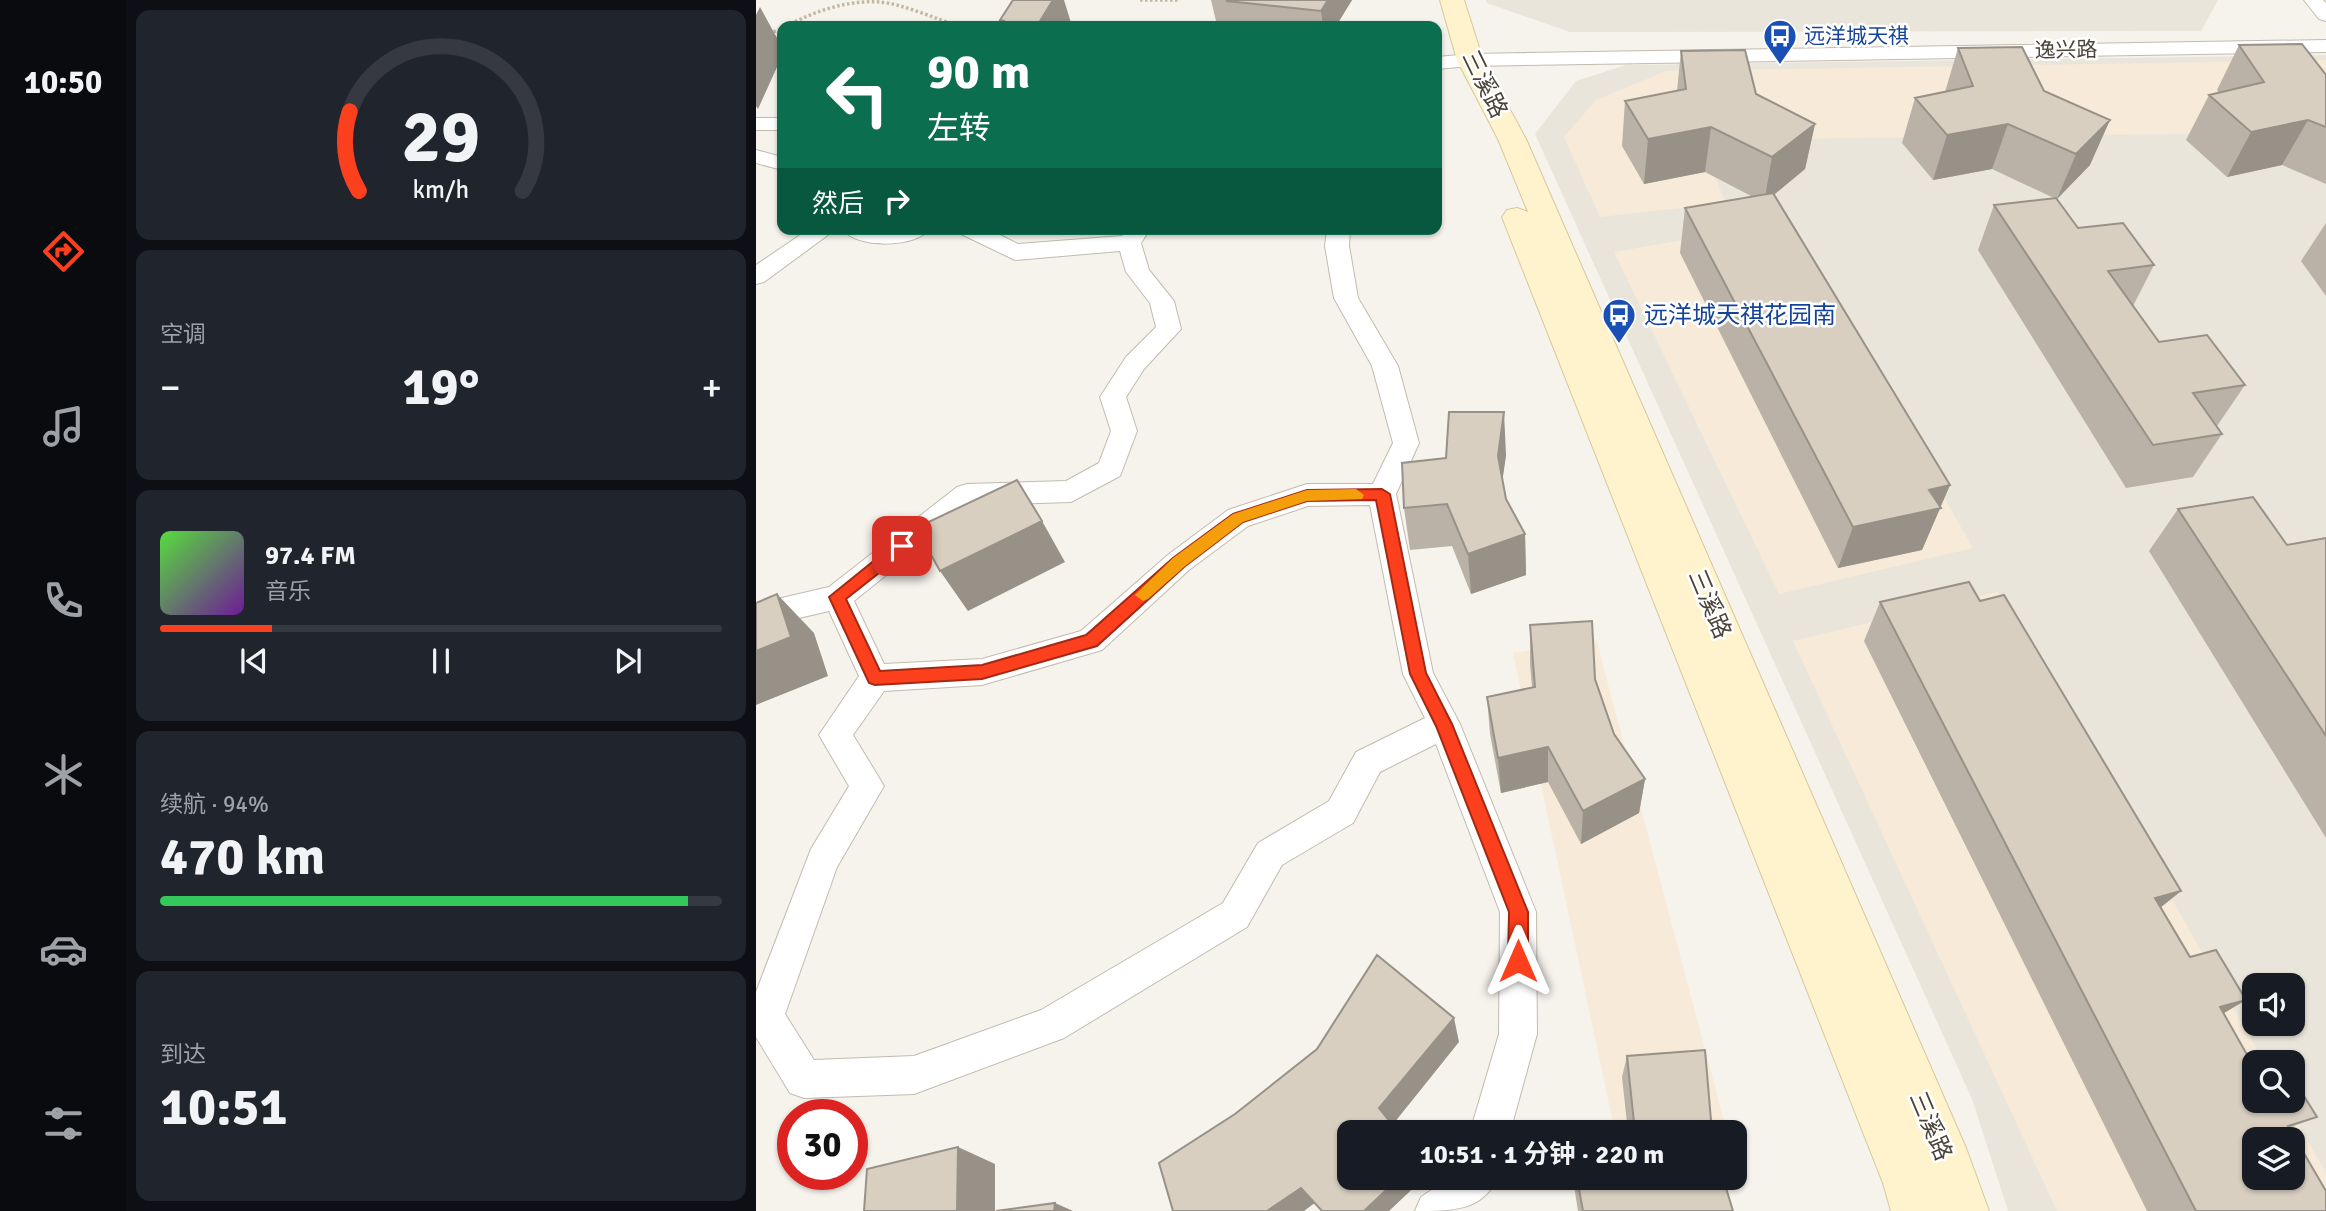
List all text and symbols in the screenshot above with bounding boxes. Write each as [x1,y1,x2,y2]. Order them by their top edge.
bus stop icon: 远洋城天祺 [1761,17,1799,66]
place label: 远洋城天祺 [1804,23,1909,49]
street label: 逸兴路 [2034,36,2098,64]
text: 90 m [927,42,1030,102]
street label: 三溪路 [1456,45,1514,123]
icon: left [812,49,903,140]
text: 10:50 [24,63,102,102]
text: 29 [402,93,480,182]
text: 左转 [927,109,991,148]
text: km/h [413,174,469,205]
icon: right [878,182,916,220]
text: 然后 [812,188,864,220]
icon: directions [39,227,88,276]
bus stop icon: 远洋城天祺花园南 [1600,296,1638,345]
place label: 远洋城天祺花园南 [1644,300,1836,330]
text: 空调 [160,320,206,349]
text: 19° [403,355,479,419]
text: − [160,364,181,411]
text: + [701,364,722,411]
icon: music [39,402,88,451]
pin [872,516,932,576]
icon: arrive [883,527,921,565]
text: 97.4 FM [265,540,356,572]
street label: 三溪路 [1682,565,1738,643]
icon: phone [39,576,88,625]
text: 音乐 [265,577,311,606]
icon: previous [235,642,273,680]
icon: pause [422,642,460,680]
icon: next [609,642,647,680]
icon: climate [39,750,88,799]
text: 续航 · 94% [160,790,269,819]
text: 470 km [160,825,325,889]
position arrow [1481,924,1555,998]
icon: car [39,925,88,974]
map controls [2242,973,2305,1190]
button: sound [2242,973,2305,1036]
text: 到达 [160,1040,206,1069]
button: search [2242,1050,2305,1113]
text: 10:51 [160,1075,288,1139]
street label: 三溪路 [1903,1087,1959,1165]
icon: filters [39,1099,88,1148]
speed limit sign: 30 [777,1099,868,1190]
button: layers [2242,1127,2305,1190]
text: 10:51 · 1 分钟 · 220 m [1420,1139,1664,1171]

